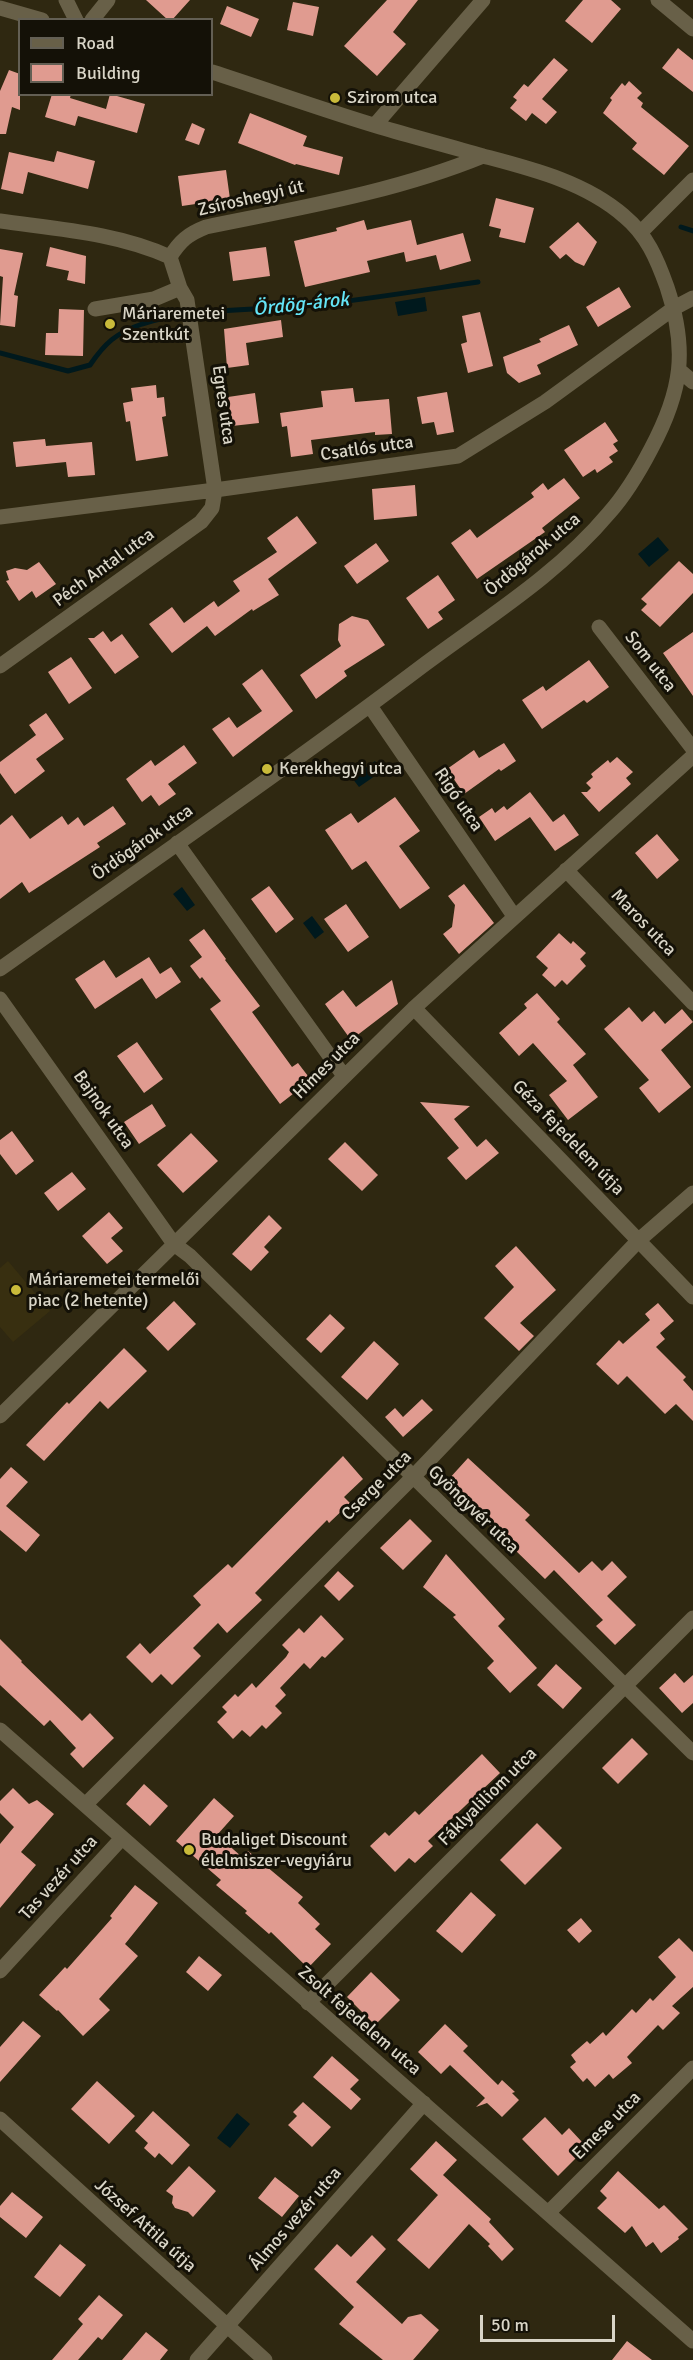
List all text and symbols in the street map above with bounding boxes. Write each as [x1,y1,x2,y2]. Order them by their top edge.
legend [18,18,213,96]
text: Road [76,32,115,54]
text: Building [76,62,140,84]
place label: Szirom utca [347,87,437,109]
marker: Szirom utca [328,91,342,105]
street label: Zsíroshegyi út [196,176,306,222]
water label: Ördög-árok [252,288,350,322]
place label: Máriaremetei Szentkút [122,303,225,346]
marker: Máriaremetei Szentkút [103,317,117,331]
street label: Egres utca [207,364,239,446]
street label: Csatlós utca [319,432,415,466]
street label: Ördögárok utca [481,509,585,601]
street label: Péch Antal utca [49,524,159,612]
street label: Som utca [620,627,680,697]
place label: Kerekhegyi utca [279,758,402,780]
marker: Kerekhegyi utca [260,762,274,776]
street label: Rigó utca [429,764,487,836]
street label: Ördögárok utca [88,800,198,886]
street label: Maros utca [606,885,680,961]
street label: Hímes utca [289,1028,365,1104]
street label: Bajnok utca [68,1067,138,1153]
street label: Géza fejedelem útja [507,1076,629,1200]
place label: Máriaremetei termelői piac (2 hetente) [28,1269,200,1312]
marker: Máriaremetei termelői piac (2 hetente) [9,1283,23,1297]
street label: Cserge utca [337,1446,417,1526]
street label: Gyöngyvér utca [423,1461,523,1559]
street label: Fáklyaliliom utca [434,1743,542,1851]
place label: Budaliget Discount élelmiszer-vegyiáru [201,1829,352,1872]
street label: Tas vezér utca [15,1831,103,1925]
marker: Budaliget Discount élelmiszer-vegyiáru [182,1843,196,1857]
street label: Zsolt fejedelem utca [293,1962,425,2080]
street label: Emese utca [568,2087,646,2165]
street label: Álmos vezér utca [245,2163,347,2275]
street label: József Attila útja [90,2175,200,2277]
scale bar [483,2303,618,2341]
text: 50 m [491,2314,529,2336]

